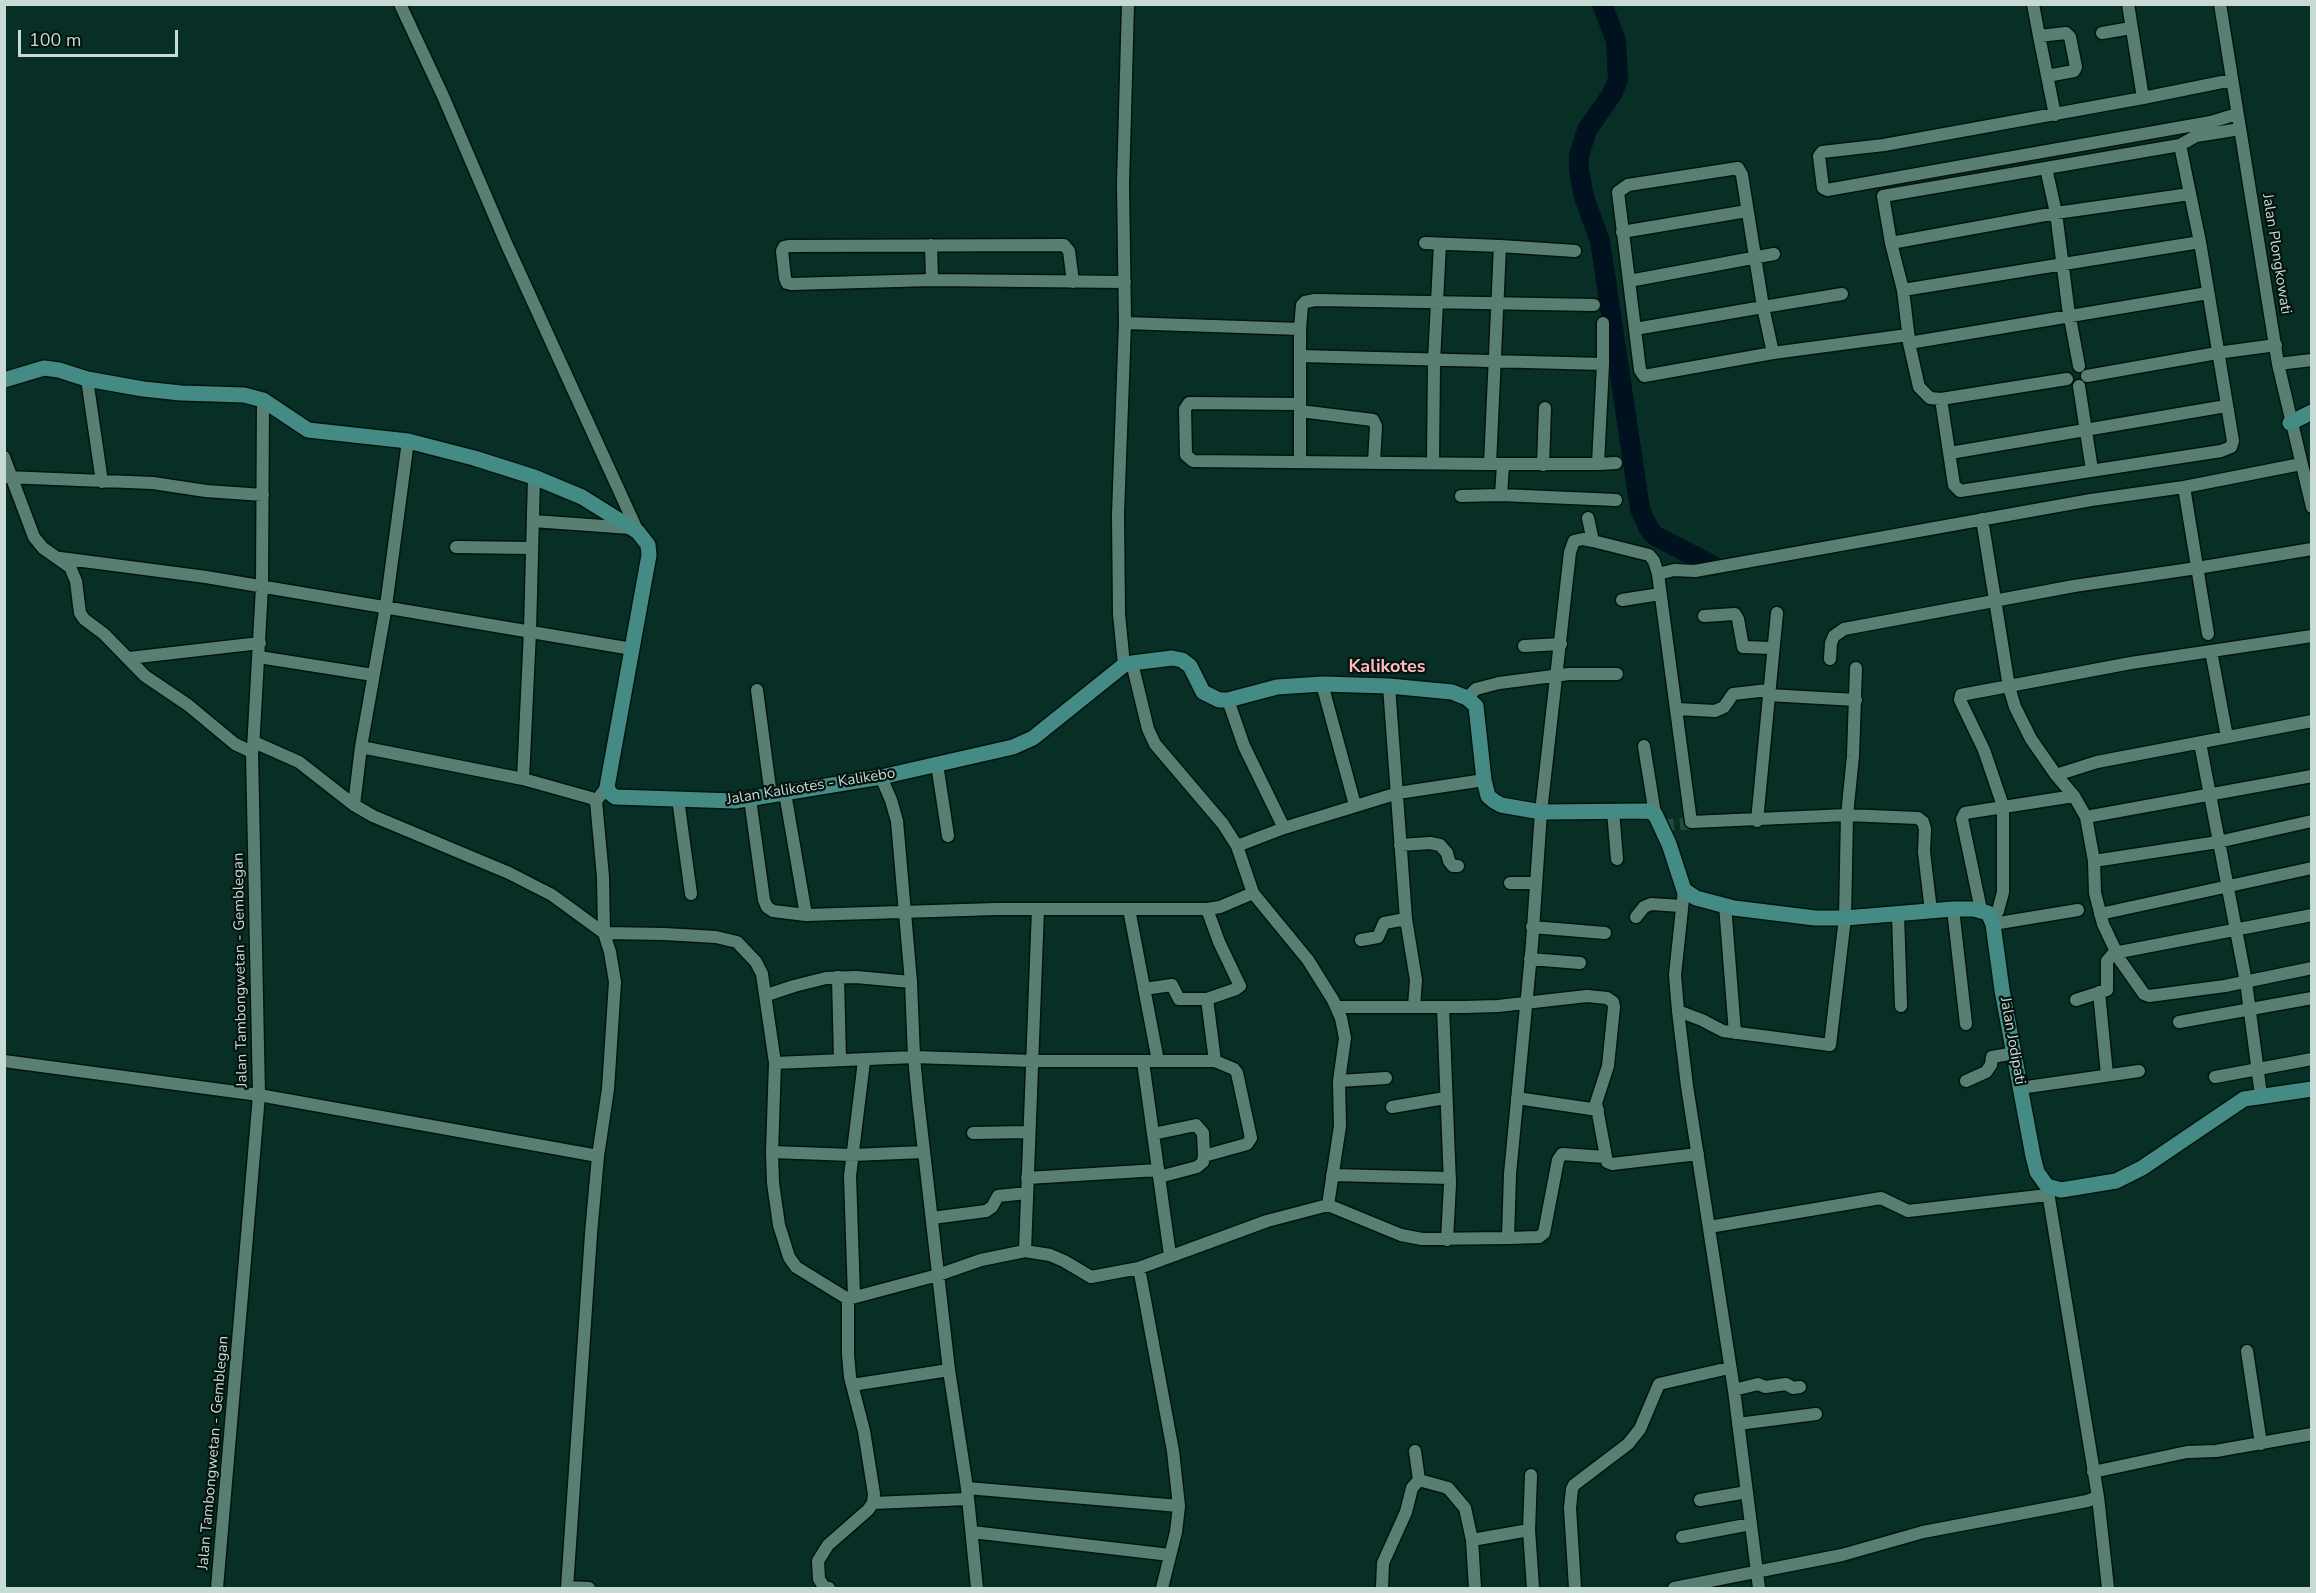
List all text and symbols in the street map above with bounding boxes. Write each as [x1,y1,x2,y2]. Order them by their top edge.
scale bar [21,18,182,56]
text: 100 m [29,28,81,52]
street label: Jalan Plongkowati [2258,192,2294,316]
district label: Kalikotes [1348,657,1426,679]
street label: Jalan Kalikotes - Kalikebo [725,765,897,809]
street label: Jalan Tambongwetan - Gemblegan [230,852,252,1088]
street label: Jalan Jodipati [1995,996,2029,1086]
street label: Jalan Tambongwetan - Gemblegan [195,1335,233,1571]

